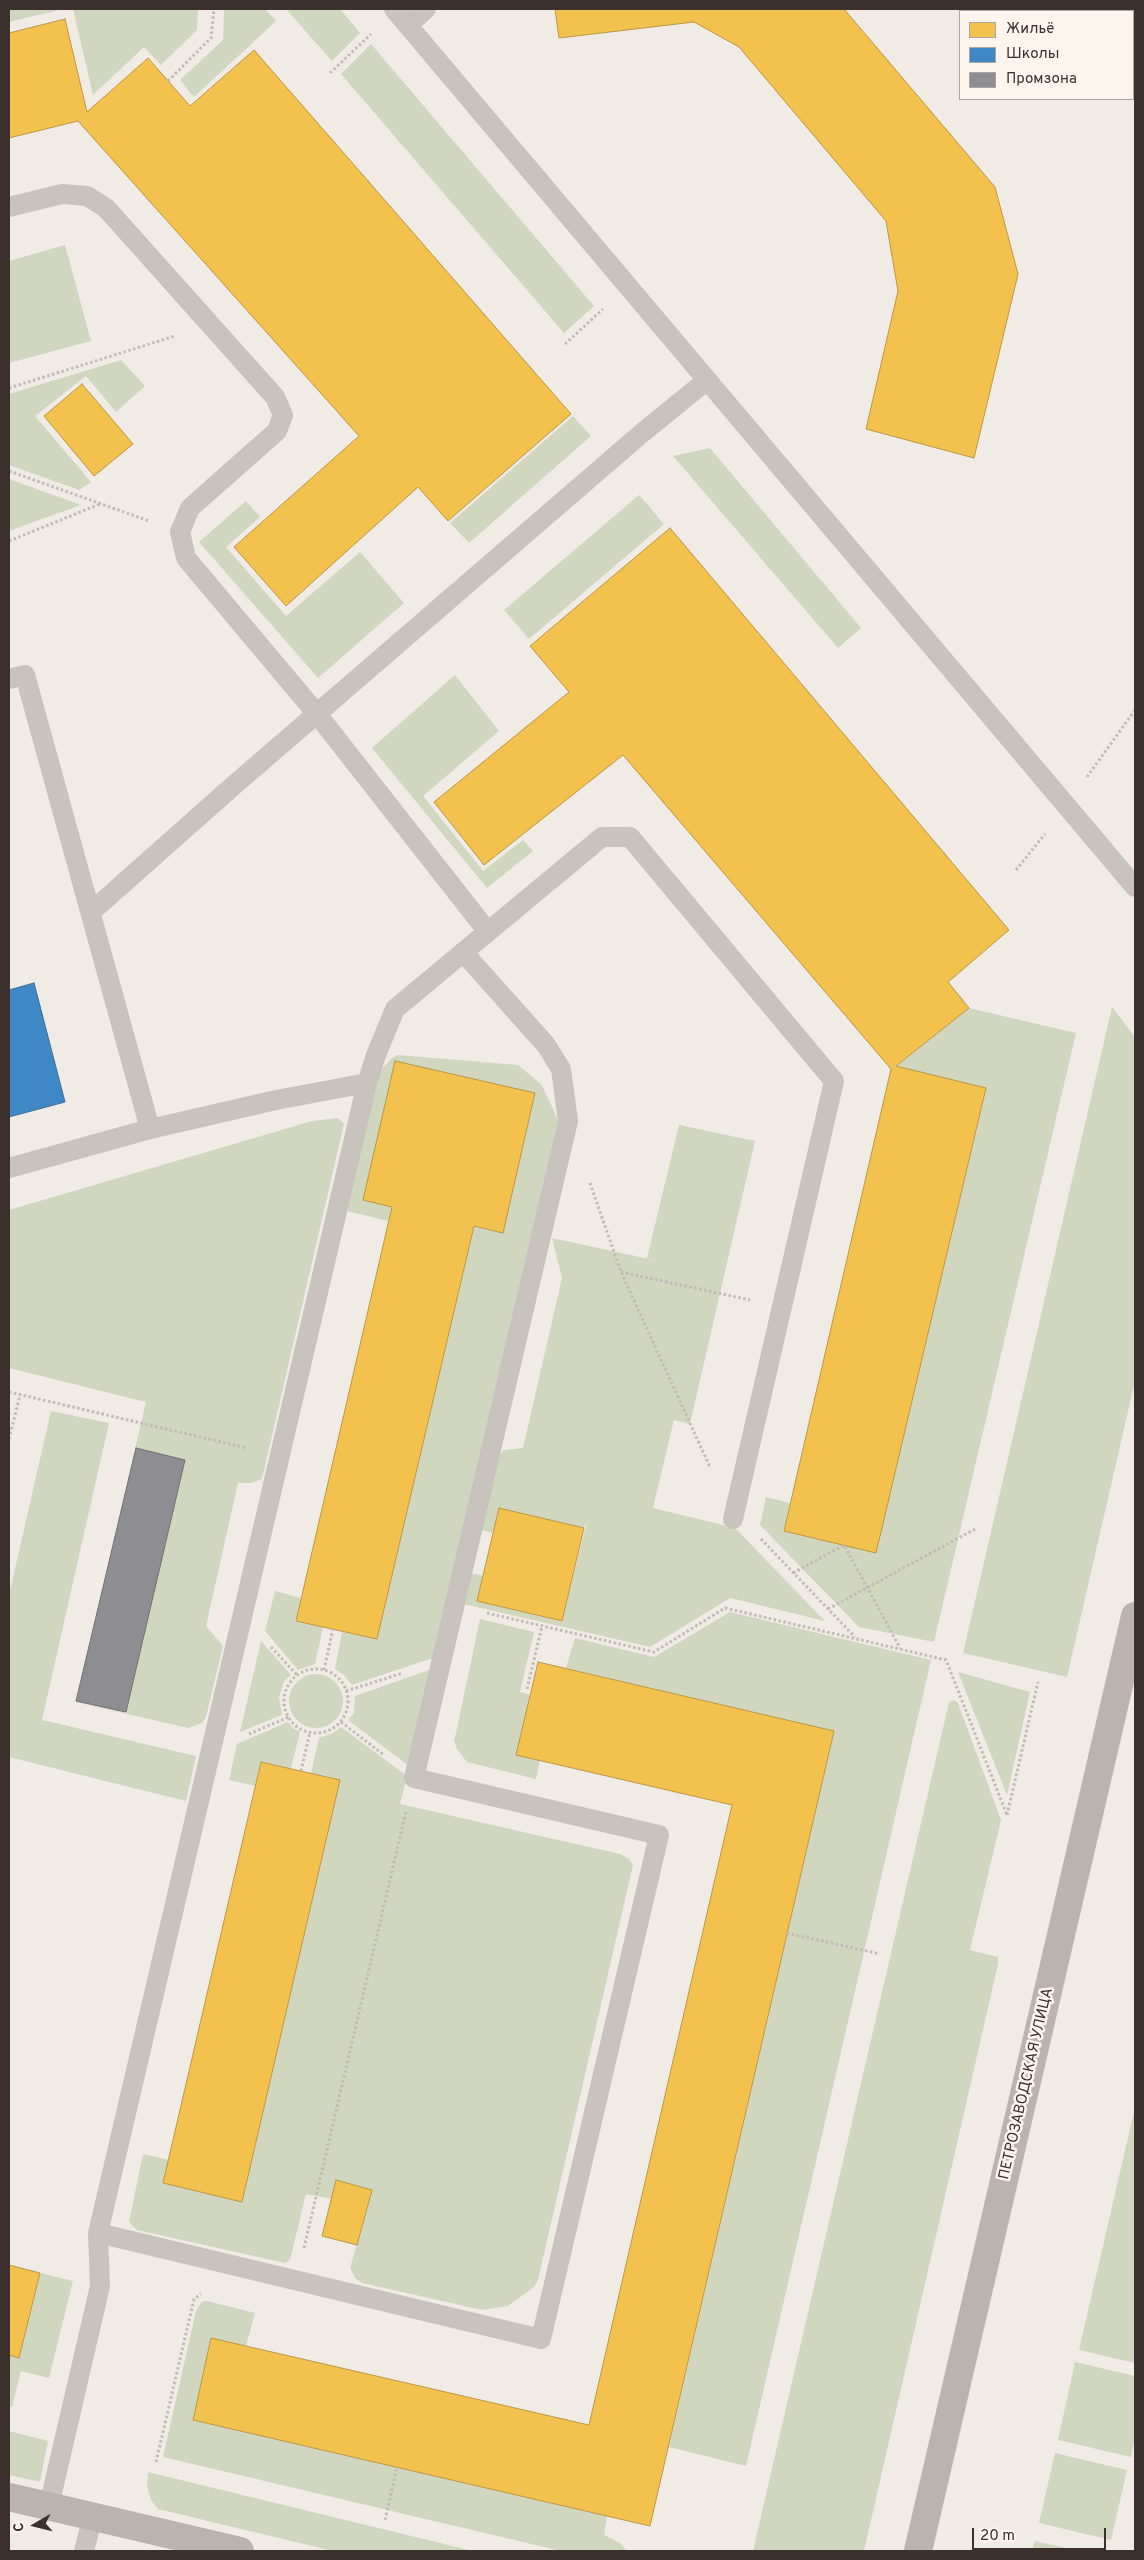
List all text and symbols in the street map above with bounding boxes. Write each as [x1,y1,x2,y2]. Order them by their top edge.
legend [959,10,1134,100]
text: Жильё [1006,20,1054,39]
text: Школы [1006,45,1060,64]
text: Промзона [1006,70,1077,89]
street label: ПЕТРОЗАВОДСКАЯ УЛИЦА [996,1986,1058,2182]
north arrow [10,2500,60,2550]
scale bar [974,2518,1108,2550]
text: С [11,2522,29,2533]
text: 20 m [980,2527,1015,2546]

